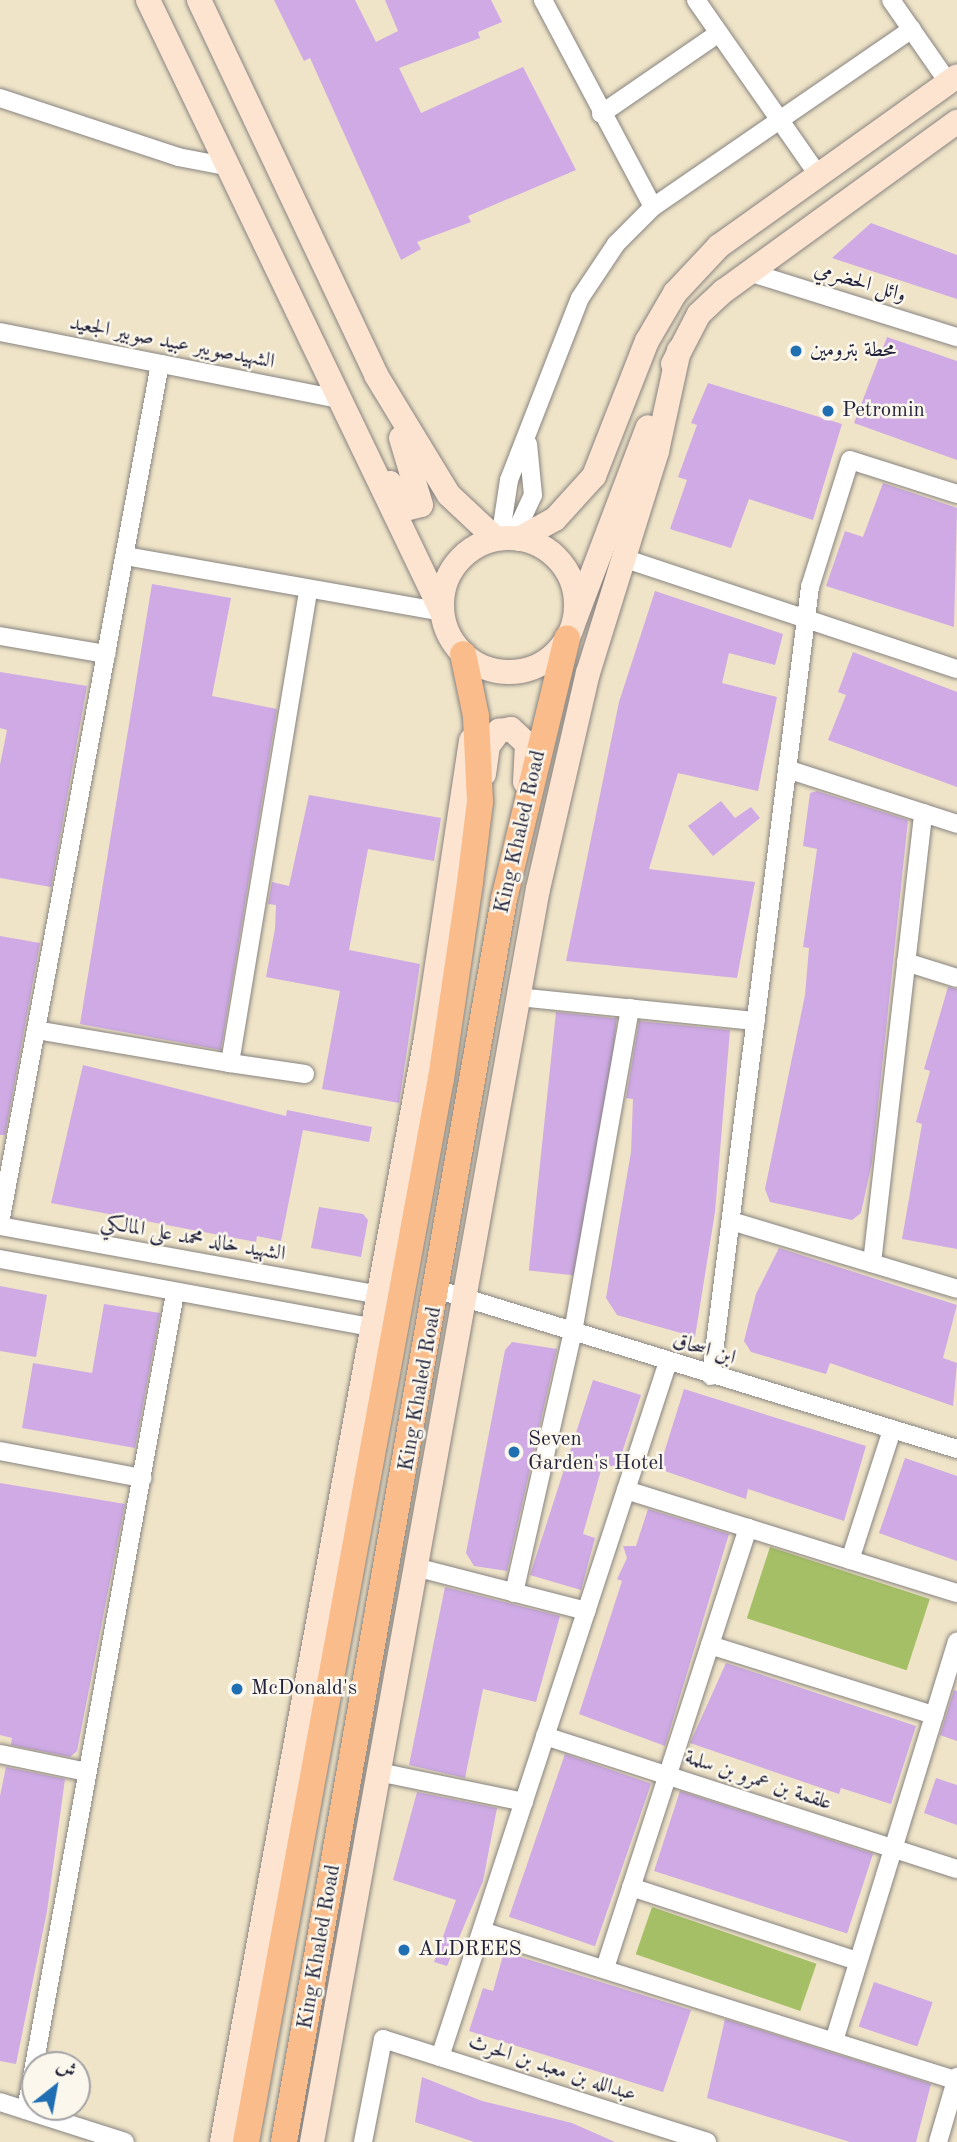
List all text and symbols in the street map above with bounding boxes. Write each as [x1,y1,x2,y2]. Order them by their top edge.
street label: وائل الحضرمي [811,257,909,309]
street label: الشهيدصويبر عبيد صوبير الجعيد [67,311,277,375]
place label: محطة بترومين [810,338,896,364]
marker: محطة بترومين [788,343,804,359]
place label: Petromin [842,398,925,424]
marker: Petromin [820,403,836,419]
street label: King Khaled Road [490,748,552,916]
street label: الشهيد خالد محمد على المالكي [99,1210,287,1268]
street label: King Khaled Road [394,1305,448,1473]
street label: ابن اسحاق [669,1329,739,1371]
place label: Seven Garden's Hotel [528,1427,664,1477]
marker: Seven Garden's Hotel [506,1444,522,1460]
place label: McDonald's [251,1676,357,1702]
marker: McDonald's [229,1681,245,1697]
street label: علقمة بن عمرو بن سلمة [681,1745,835,1817]
street label: King Khaled Road [293,1863,347,2031]
place label: ALDREES [418,1937,522,1963]
marker: ALDREES [396,1942,412,1958]
street label: عبدالله بن معبد بن الحرث [465,2030,639,2108]
north arrow [21,2051,91,2121]
text: ش [53,2056,79,2082]

